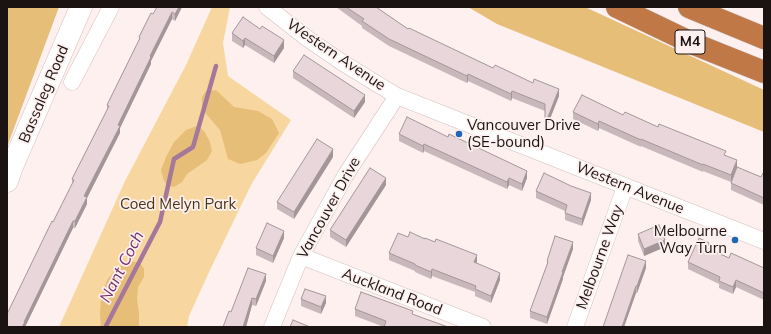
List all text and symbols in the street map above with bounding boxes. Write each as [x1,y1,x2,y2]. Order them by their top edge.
street label: Western Avenue [283,15,389,95]
road number: M4 [675,30,705,54]
street label: Bassaleg Road [15,42,73,146]
place label: Vancouver Drive (SE-bound) [467,116,581,151]
marker: Vancouver Drive (SE-bound) [454,129,464,139]
street label: Vancouver Drive [294,154,364,262]
street label: Western Avenue [573,158,687,218]
park label: Coed Melyn Park [120,195,236,213]
street label: Melbourne Way [573,202,627,312]
place label: Melbourne Way Turn [654,222,727,257]
water label: Nant Coch [96,228,148,306]
marker: Melbourne Way Turn [730,235,740,245]
street label: Auckland Road [339,265,445,319]

